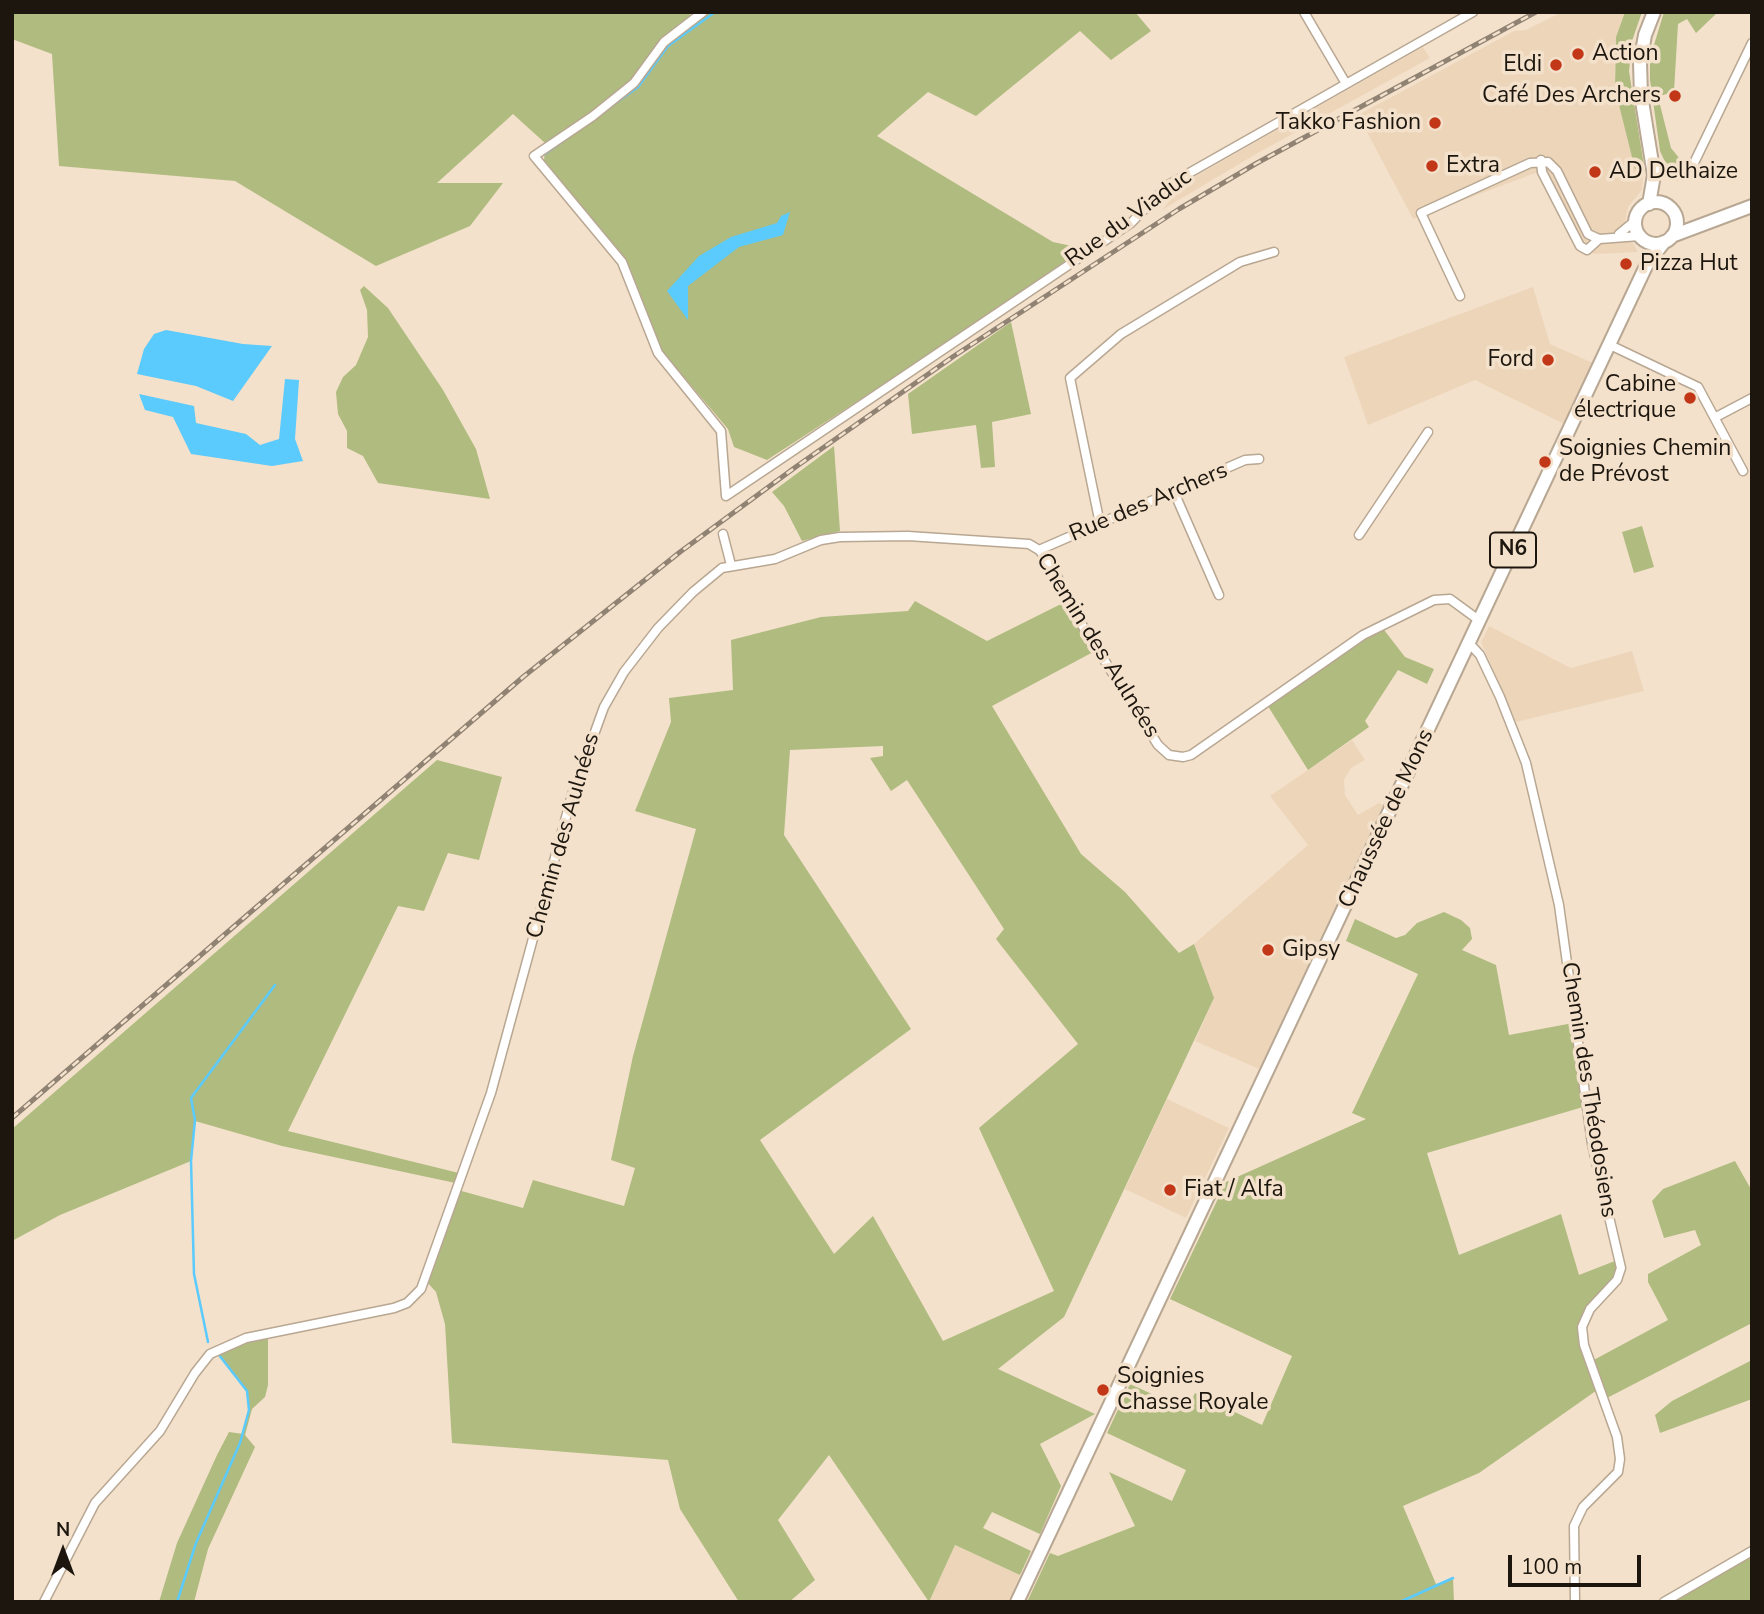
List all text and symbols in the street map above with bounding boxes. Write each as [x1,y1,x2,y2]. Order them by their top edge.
place label: Action [1592,40,1659,68]
marker: Action [1570,46,1586,62]
place label: Eldi [1503,51,1542,79]
marker: Eldi [1548,57,1564,73]
place label: Café Des Archers [1482,82,1661,110]
marker: Café Des Archers [1667,88,1683,104]
place label: Takko Fashion [1276,109,1421,137]
marker: Takko Fashion [1427,115,1443,131]
place label: Extra [1446,152,1500,180]
marker: Extra [1424,158,1440,174]
place label: AD Delhaize [1609,158,1738,186]
street label: Rue du Viaduc [1061,164,1197,274]
marker: AD Delhaize [1587,164,1603,180]
place label: Pizza Hut [1640,250,1738,278]
marker: Pizza Hut [1618,256,1634,272]
place label: Ford [1488,346,1534,374]
marker: Ford [1540,352,1556,368]
place label: Cabine électrique [1574,371,1676,425]
marker: Cabine électrique [1682,390,1698,406]
place label: Soignies Chemin de Prévost [1559,435,1731,489]
marker: Soignies Chemin de Prévost [1537,454,1553,470]
street label: Rue des Archers [1066,457,1232,549]
road number: N6 [1490,532,1536,568]
street label: Chemin des Aulnées [1029,549,1165,743]
street label: Chaussée de Mons [1333,725,1441,913]
street label: Chemin des Aulnées [521,730,607,942]
place label: Gipsy [1282,936,1340,964]
marker: Gipsy [1260,942,1276,958]
street label: Chemin des Théodosiens [1554,960,1622,1220]
place label: Fiat / Alfa [1184,1176,1284,1204]
marker: Fiat / Alfa [1162,1182,1178,1198]
place label: Soignies Chasse Royale [1117,1363,1268,1417]
marker: Soignies Chasse Royale [1095,1382,1111,1398]
north arrow [28,1516,98,1586]
text: N [56,1517,70,1543]
scale bar [1512,1540,1645,1584]
text: 100 m [1521,1553,1582,1581]

